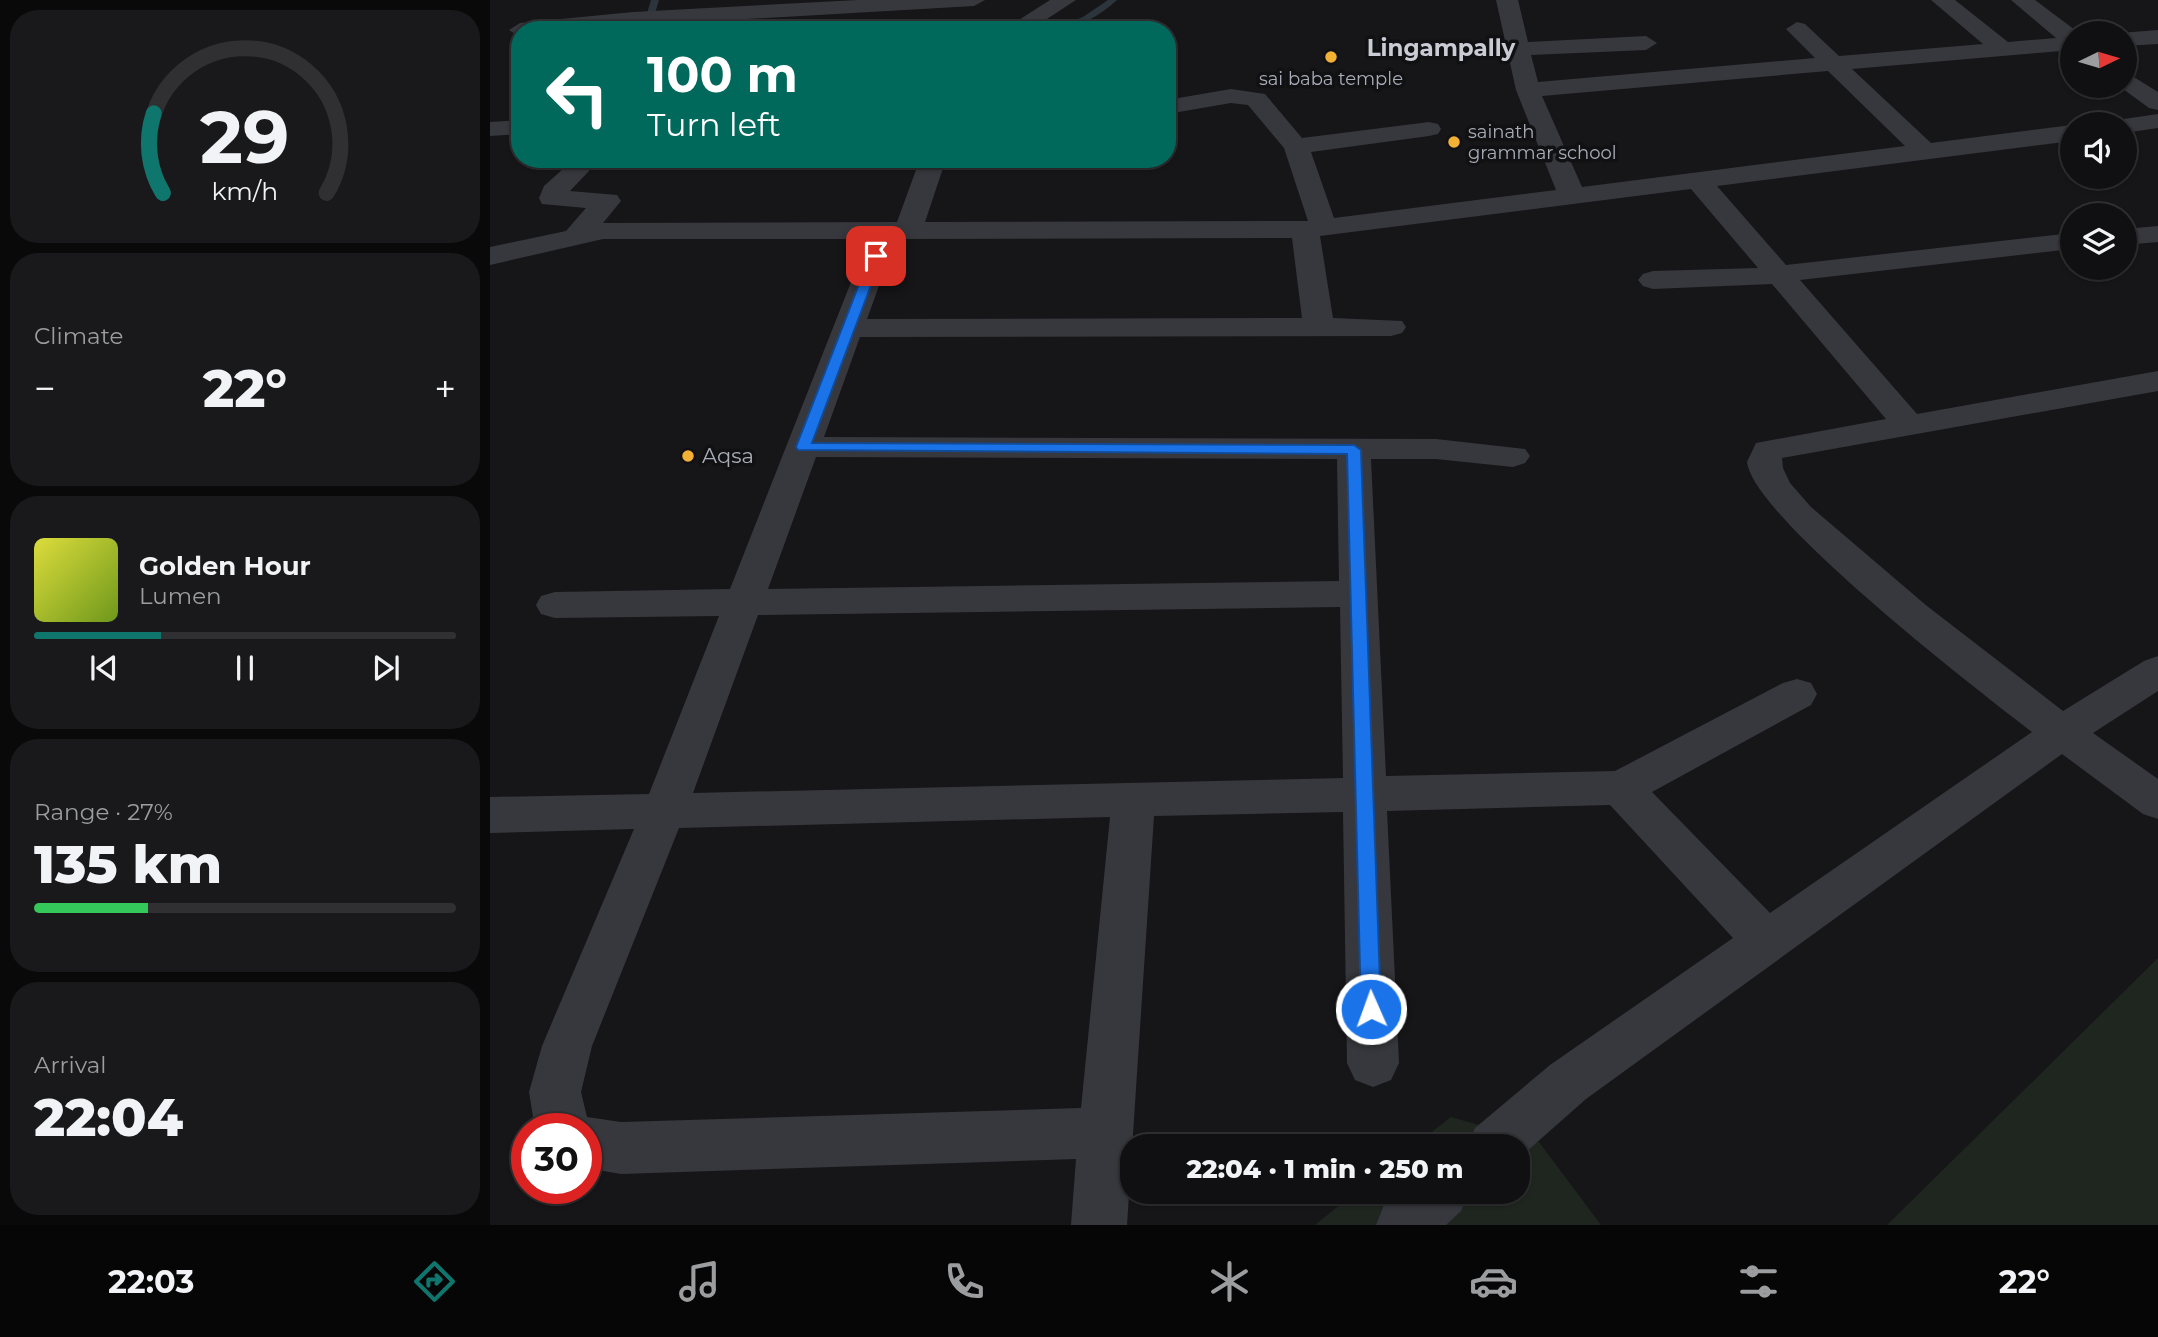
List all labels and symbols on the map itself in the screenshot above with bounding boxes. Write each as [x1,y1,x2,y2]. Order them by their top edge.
north arrow [2060,21,2137,98]
district label: Lingampally [1367,34,1516,62]
marker: sai baba temple [1323,49,1339,65]
place label: sai baba temple [1259,68,1403,90]
place label: sainath grammar school [1468,121,1617,164]
marker: sainath grammar school [1446,134,1462,150]
pin [846,226,906,286]
place label: Aqsa [702,443,754,468]
marker: Aqsa [680,448,696,464]
position arrow [1334,972,1408,1046]
speed limit sign: 30 [511,1113,602,1204]

